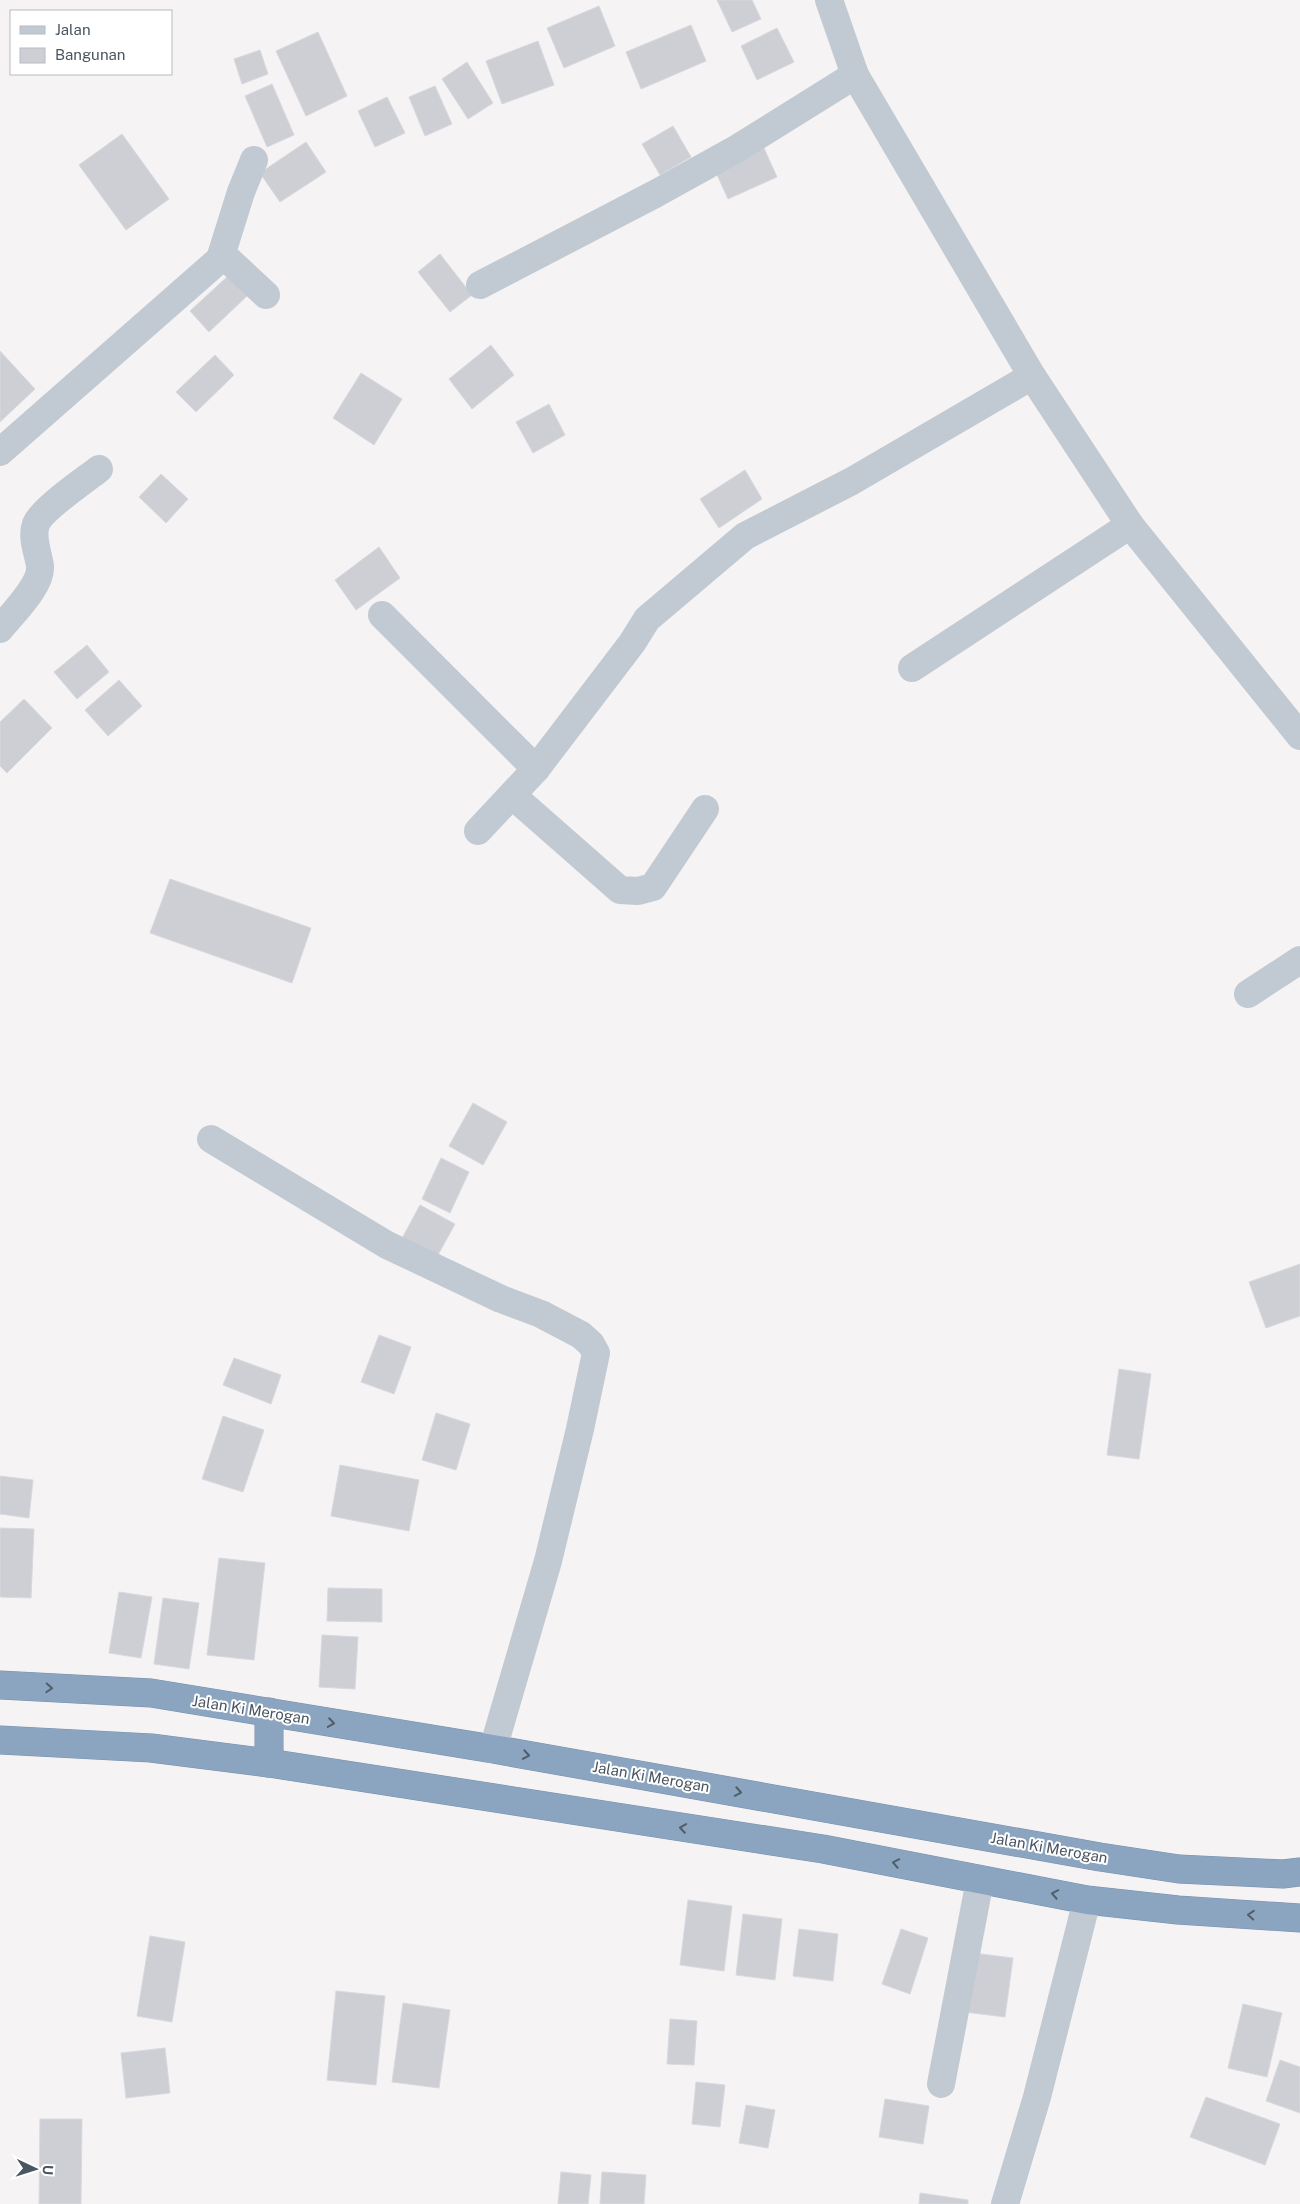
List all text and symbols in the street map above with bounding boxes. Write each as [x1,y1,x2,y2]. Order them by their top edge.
legend [10,10,172,75]
text: Jalan [55,21,91,38]
text: Bangunan [55,46,126,63]
one-way arrow [45,1682,53,1693]
street label: Jalan Ki Merogan [191,1692,311,1727]
one-way arrow [327,1717,336,1727]
one-way arrow [522,1750,530,1760]
street label: Jalan Ki Merogan [591,1758,711,1795]
one-way arrow [733,1786,742,1796]
one-way arrow [679,1824,688,1834]
street label: Jalan Ki Merogan [989,1829,1109,1866]
one-way arrow [891,1859,900,1869]
one-way arrow [1051,1889,1060,1900]
one-way arrow [1247,1909,1255,1920]
north arrow [10,2144,60,2194]
text: U [40,2164,56,2176]

